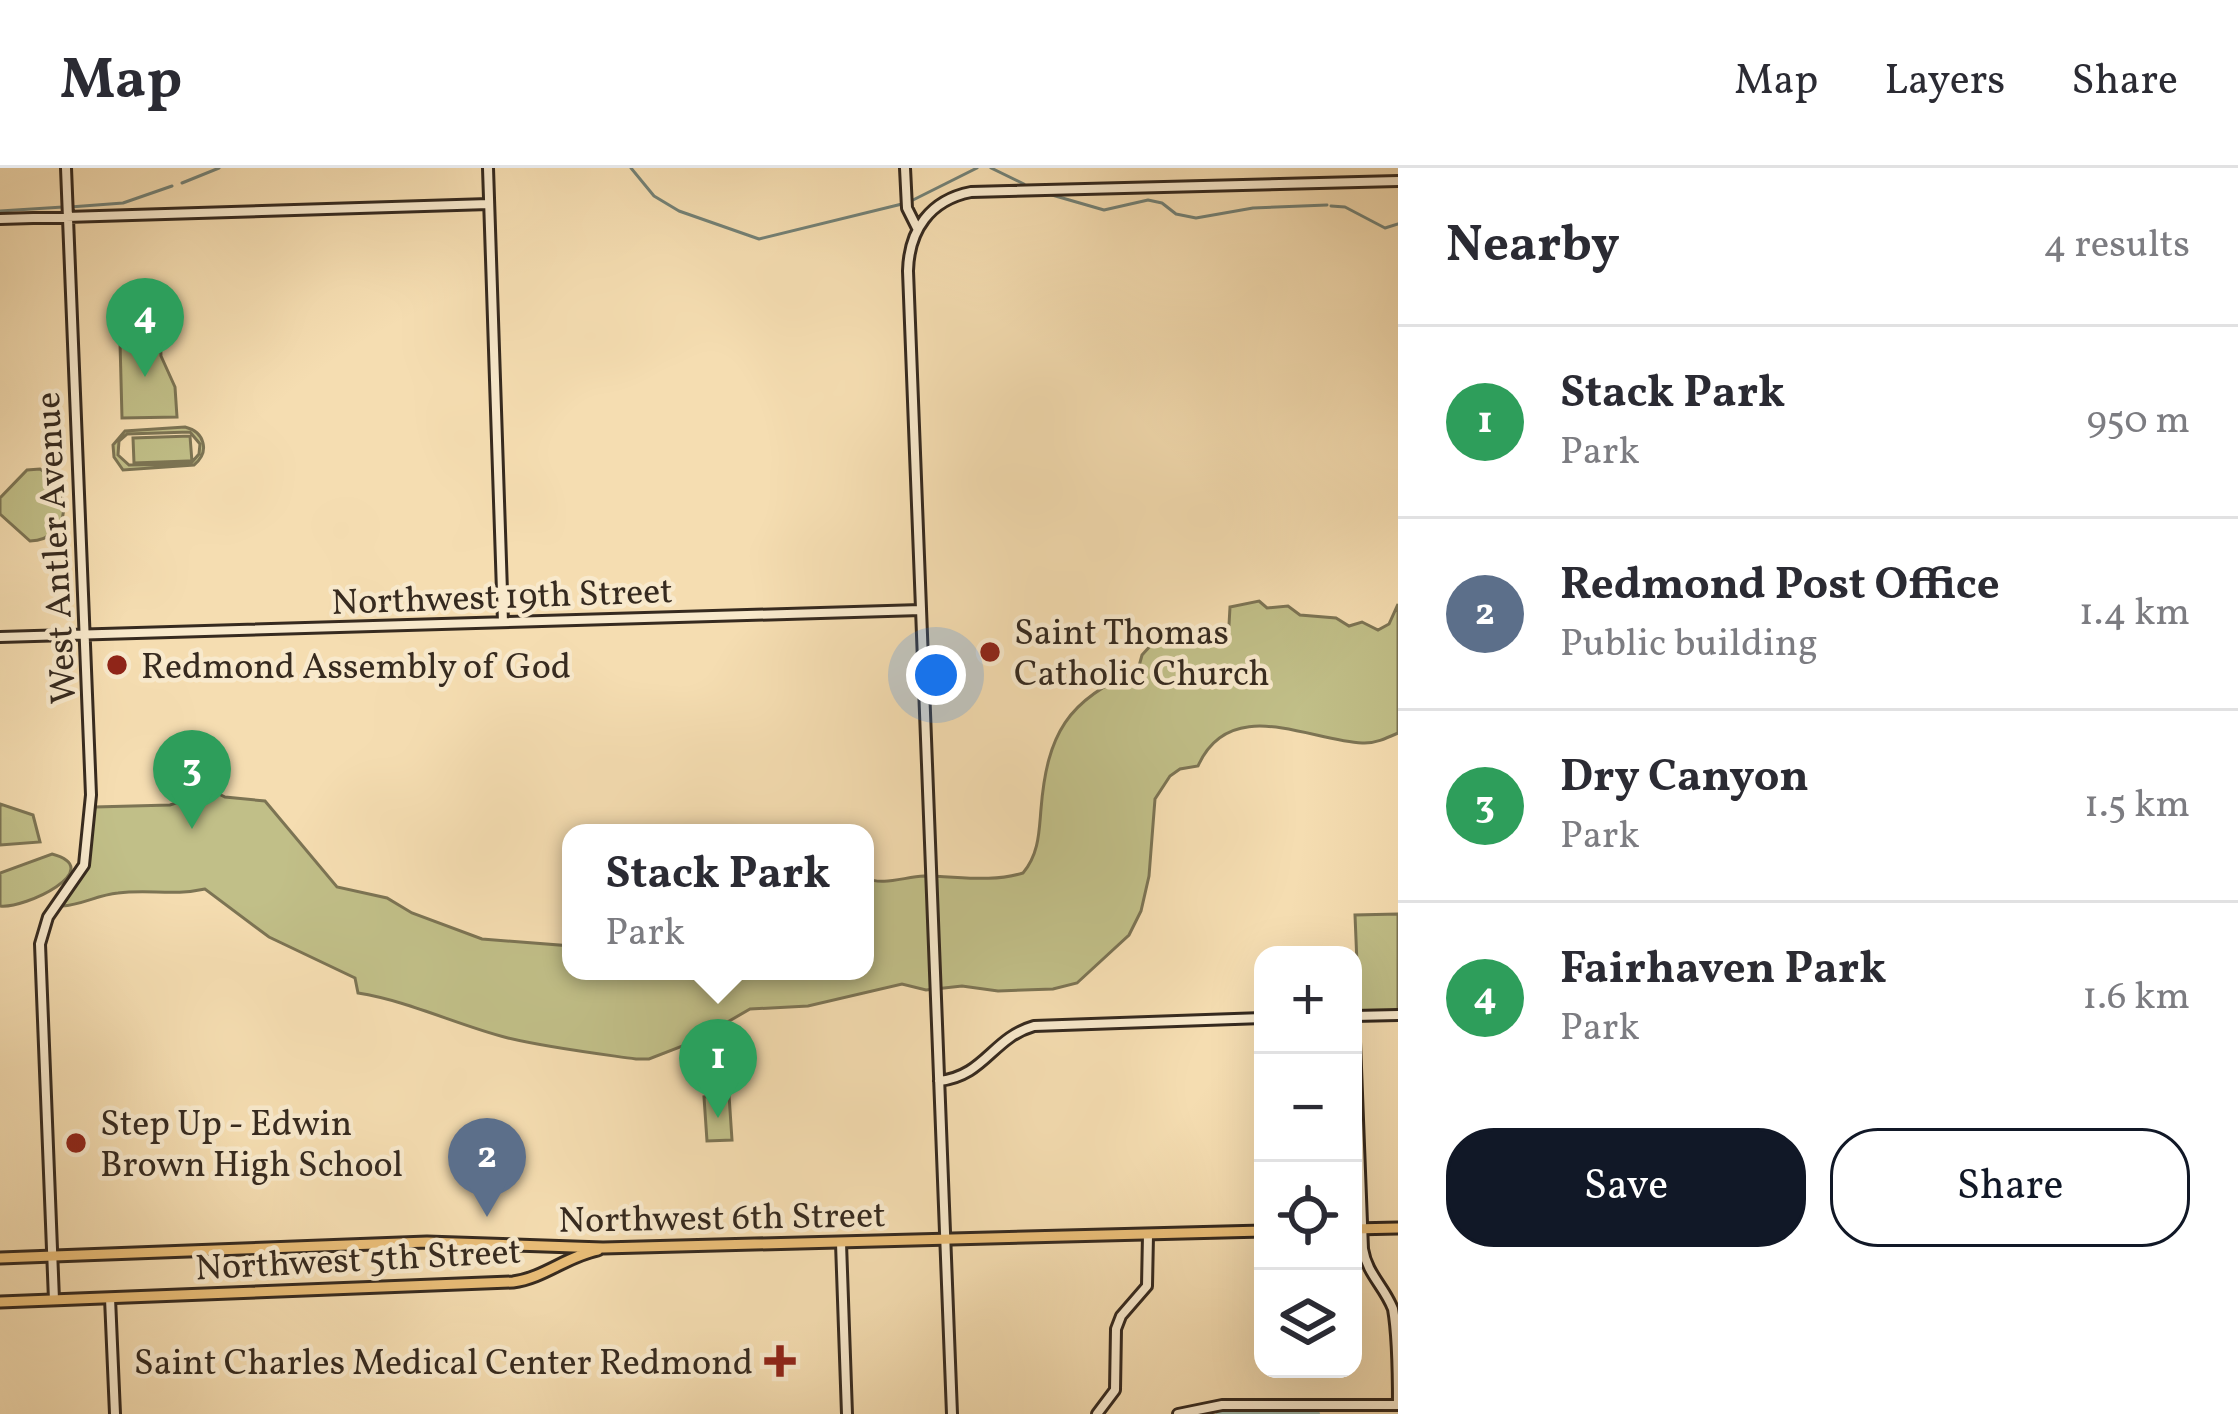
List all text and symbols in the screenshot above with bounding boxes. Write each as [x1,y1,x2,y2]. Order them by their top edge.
text: Map [60,43,182,122]
text: Map [1734,53,1818,112]
text: Layers [1884,53,2005,112]
text: Share [2071,53,2178,112]
text: Nearby [1446,211,1620,282]
text: 4 results [2043,219,2190,273]
pin: 4 [106,278,184,377]
text: Stack Park [1560,363,1785,426]
street label: West Antler Avenue [25,390,91,705]
text: 1 [1477,395,1493,449]
text: 950 m [2086,395,2190,449]
text: Park [1560,426,1640,480]
text: Redmond Post Office [1560,555,2000,618]
street label: Northwest 19th Street [331,568,674,630]
text: 2 [1475,587,1495,641]
text: 1.4 km [2079,587,2190,641]
place label: Saint Thomas Catholic Church [1014,610,1270,701]
text: Public building [1560,618,1818,672]
marker: Saint Thomas Catholic Church [977,639,1003,665]
place label: Redmond Assembly of God [141,644,571,694]
your location [906,645,966,705]
marker: Redmond Assembly of God [104,652,130,678]
pin: 3 [153,730,231,829]
text: Dry Canyon [1560,747,1809,810]
text: 3 [1475,779,1495,833]
text: 1.5 km [2084,779,2190,833]
text: Park [1560,810,1640,864]
popup [562,824,874,980]
text: Stack Park [605,844,831,907]
text: Park [605,907,685,961]
text: Fairhaven Park [1560,939,1886,1002]
map controls [1254,946,1362,1378]
button: + [1254,946,1362,1054]
text: 4 [1473,971,1497,1025]
text: 1.6 km [2082,971,2190,1025]
text: Park [1560,1002,1640,1056]
pin: 1 [679,1019,757,1118]
button: − [1254,1054,1362,1162]
place label: Step Up - Edwin Brown High School [100,1101,403,1192]
pin: 2 [448,1118,526,1217]
button: Save [1446,1128,1806,1247]
button: Share [1830,1128,2190,1247]
marker: Step Up - Edwin Brown High School [63,1130,89,1156]
button: locate [1254,1162,1362,1270]
street label: Northwest 6th Street [558,1192,886,1248]
street label: Northwest 5th Street [194,1228,522,1296]
button: layers [1254,1270,1362,1378]
place label: Saint Charles Medical Center Redmond [134,1340,753,1390]
marker: Saint Charles Medical Center Redmond [764,1345,796,1377]

